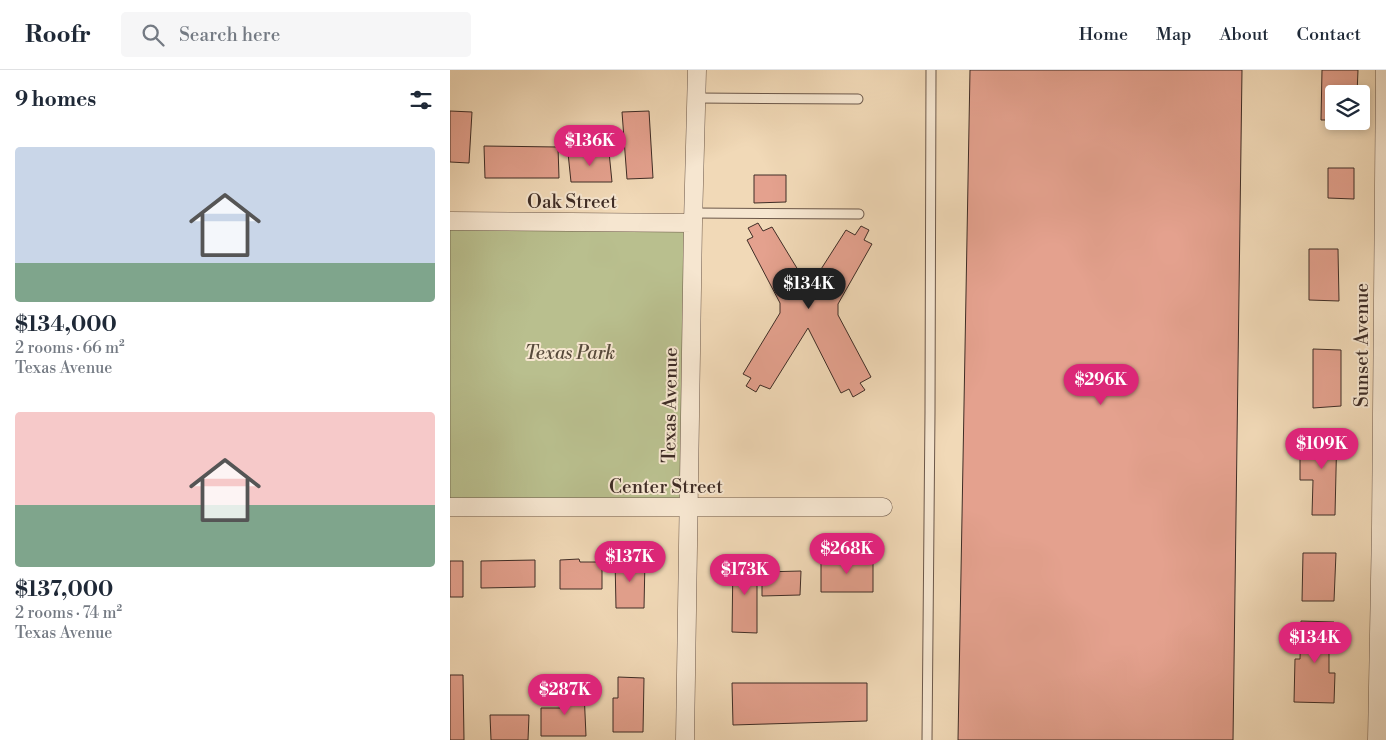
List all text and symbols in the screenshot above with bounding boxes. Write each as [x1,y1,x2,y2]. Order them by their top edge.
search box [121,12,471,57]
text: Roofr [25,20,91,50]
icon: search [139,21,167,49]
text: Search here [179,23,280,47]
text: Home [1079,23,1128,46]
text: Map [1156,23,1192,46]
text: About [1220,23,1269,46]
text: Contact [1297,23,1361,46]
map controls [1325,85,1370,130]
button: layers [1325,85,1370,130]
icon: filters [407,86,435,114]
text: 9 homes [15,87,96,113]
pin: $136K [555,124,625,167]
text: $136K [565,131,615,151]
icon: home [180,180,270,270]
street label: Oak Street [527,190,617,214]
pin: $134K [774,268,844,310]
text: $134K [784,274,834,294]
street label: Sunset Avenue [1350,283,1374,407]
text: $134,000 [15,312,117,338]
text: 2 rooms · 66 m² [15,338,125,358]
park label: Texas Park [525,341,615,365]
street label: Texas Avenue [657,347,683,463]
text: Texas Avenue [15,358,112,378]
pin: $296K [1066,364,1136,406]
text: $296K [1075,370,1127,390]
pin: $109K [1287,428,1357,470]
text: $109K [1296,434,1348,454]
icon: home [180,445,270,535]
street label: Center Street [609,475,723,499]
pin: $268K [812,532,882,575]
text: $268K [821,539,873,559]
pin: $137K [595,540,665,583]
text: $137K [606,547,654,567]
pin: $173K [710,554,780,596]
text: $173K [721,560,769,580]
text: $137,000 [15,577,113,603]
text: 2 rooms · 74 m² [15,603,122,623]
pin: $134K [1280,622,1350,664]
text: Texas Avenue [15,623,112,643]
text: $134K [1290,628,1340,648]
pin: $287K [530,674,600,716]
text: $287K [539,680,591,700]

